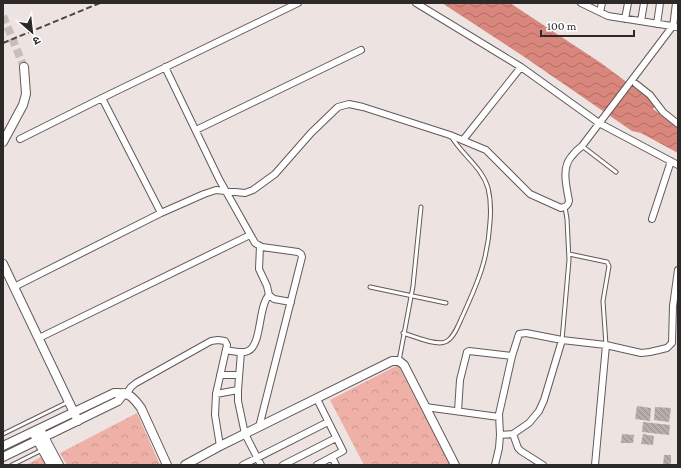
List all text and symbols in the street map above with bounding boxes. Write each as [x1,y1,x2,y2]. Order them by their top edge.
north arrow [12,12,52,52]
scale bar [541,12,634,38]
text: 100 m [547,19,577,33]
text: उ [31,34,42,48]

